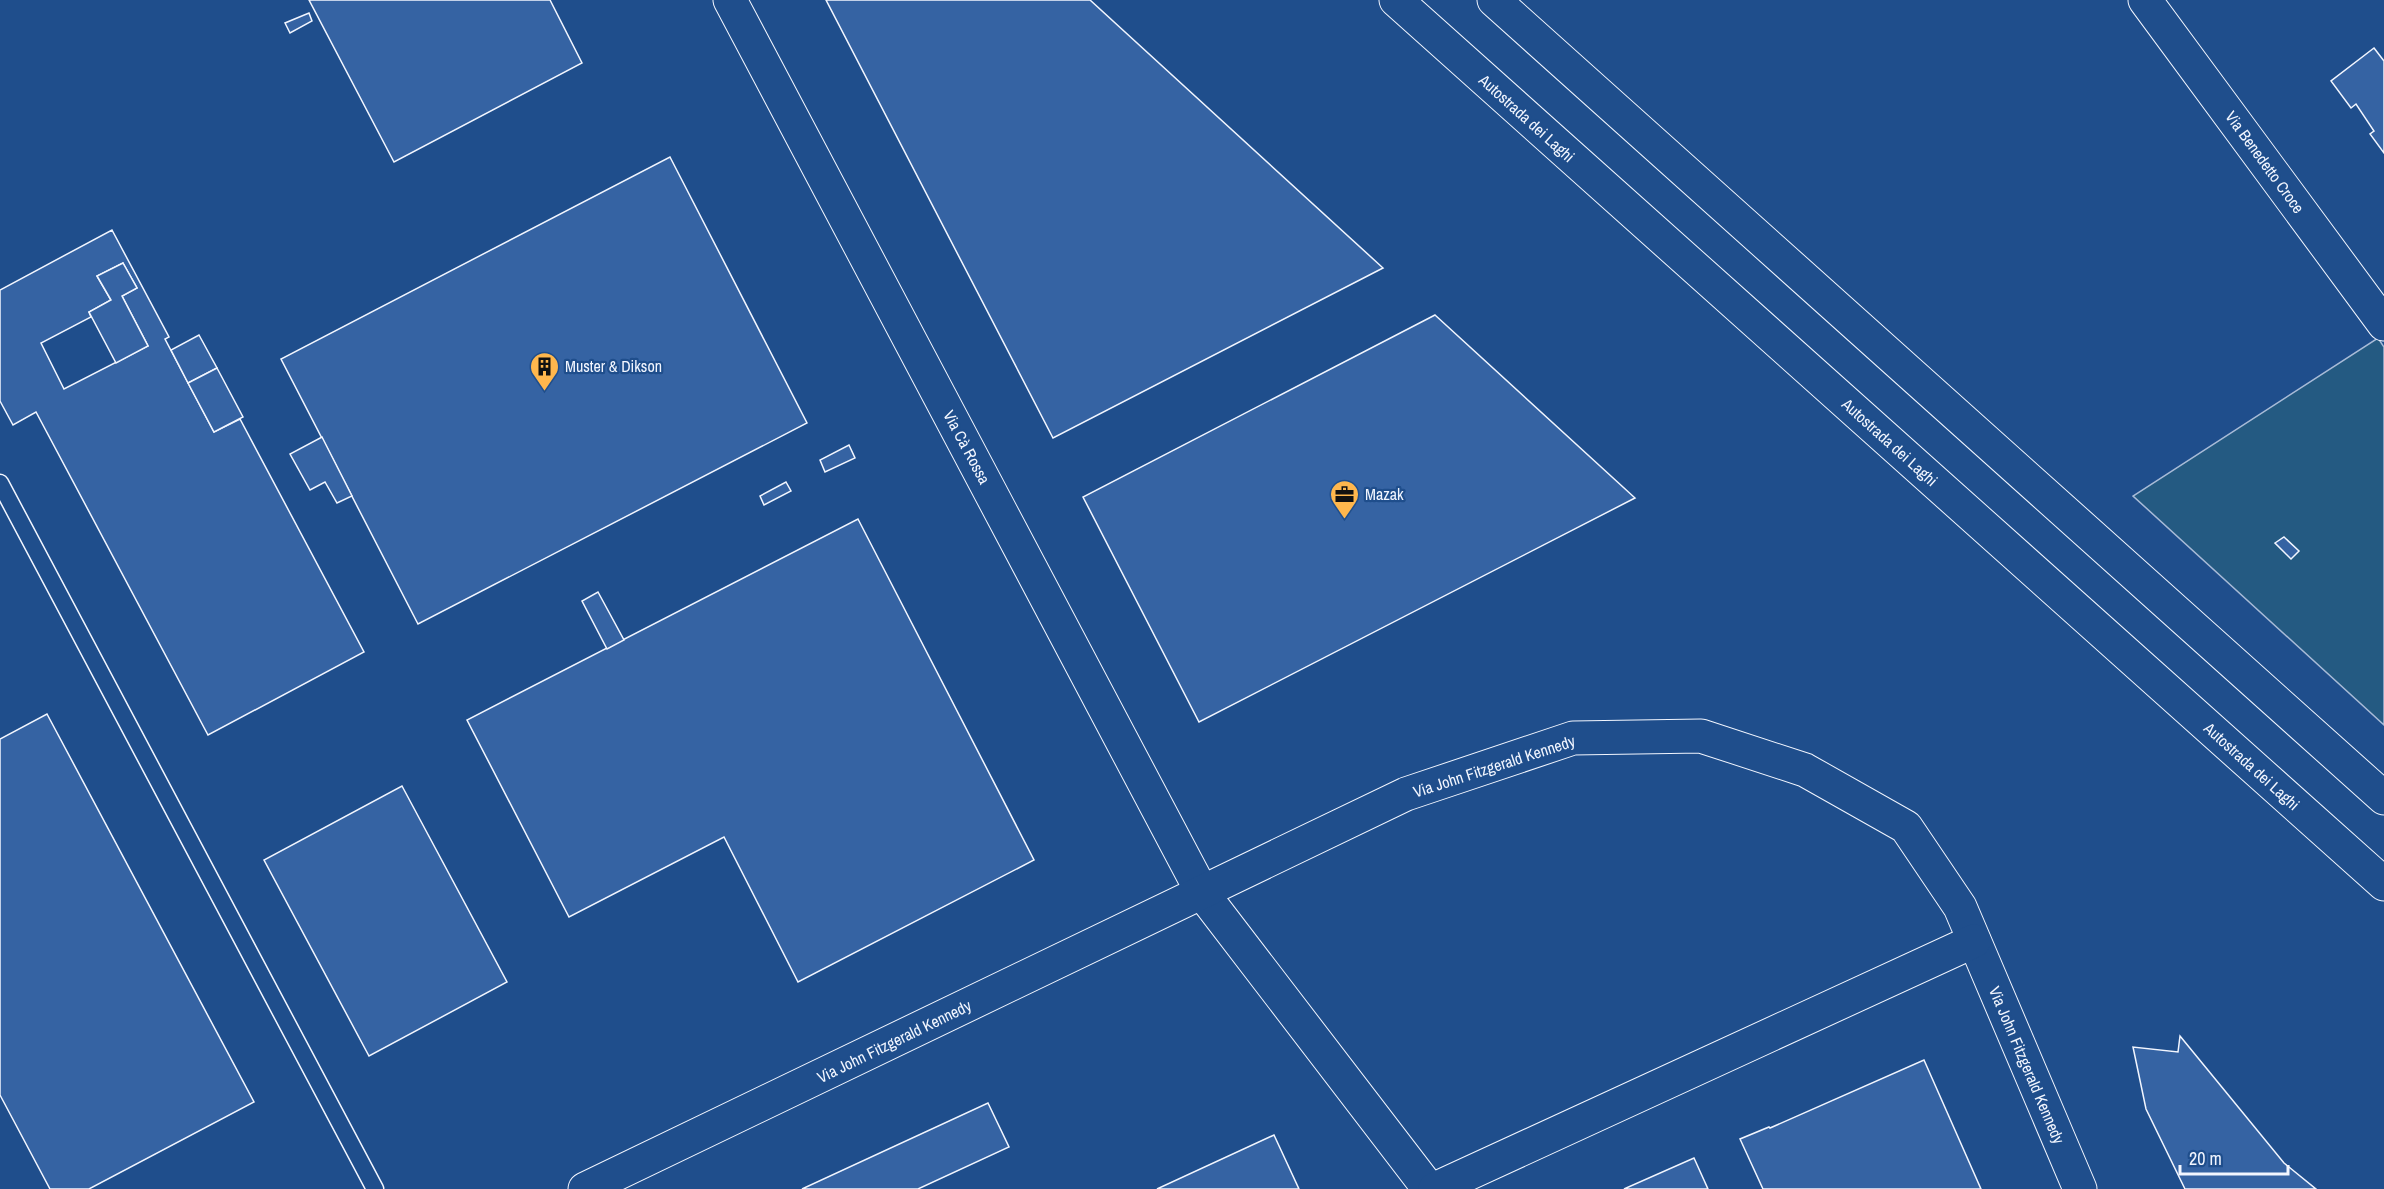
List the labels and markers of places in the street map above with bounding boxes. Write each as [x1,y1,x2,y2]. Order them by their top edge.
building icon: Muster & Dikson [528,350,560,392]
place label: Muster & Dikson [565,355,662,377]
office icon: Mazak [1328,478,1360,520]
place label: Mazak [1365,483,1404,505]

